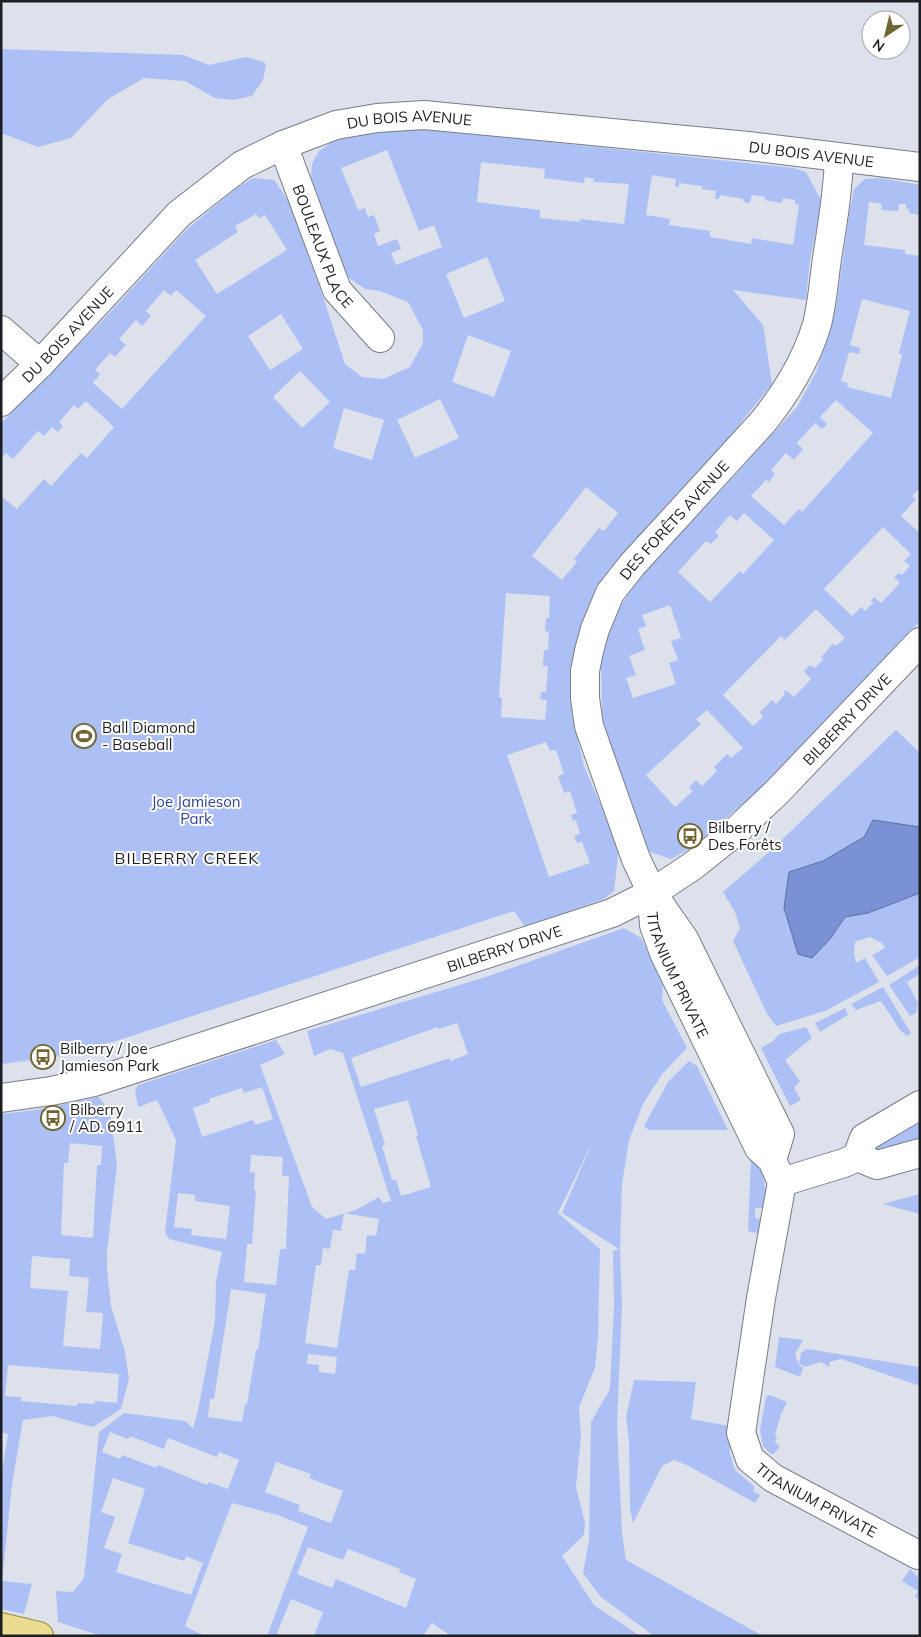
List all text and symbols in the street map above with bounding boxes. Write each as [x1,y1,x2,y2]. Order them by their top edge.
north arrow [861,10,911,60]
text: N [869,35,888,56]
street label: DU BOIS AVENUE [345,105,473,132]
street label: DU BOIS AVENUE [748,137,875,171]
street label: BOULEAUX PLACE [289,182,358,312]
street label: DU BOIS AVENUE [17,282,117,386]
street label: DES FORÊTS AVENUE [615,456,733,583]
street label: BILBERRY DRIVE [798,669,895,769]
place label: Ball Diamond - Baseball [102,718,196,754]
sports icon: Ball Diamond - Baseball [71,723,97,749]
park label: Joe Jamieson Park [151,792,241,828]
place label: Bilberry / Des Forêts [708,818,782,854]
bus stop icon: Bilberry / Des Forêts [677,823,703,849]
district label: BILBERRY CREEK [115,848,259,868]
street label: TITANIUM PRIVATE [644,911,713,1041]
street label: BILBERRY DRIVE [444,920,564,976]
place label: Bilberry / Joe Jamieson Park [60,1039,159,1075]
bus stop icon: Bilberry / Joe Jamieson Park [30,1044,56,1070]
place label: Bilberry / AD. 6911 [69,1100,143,1136]
bus stop icon: Bilberry / AD. 6911 [40,1105,66,1131]
street label: TITANIUM PRIVATE [752,1458,881,1541]

